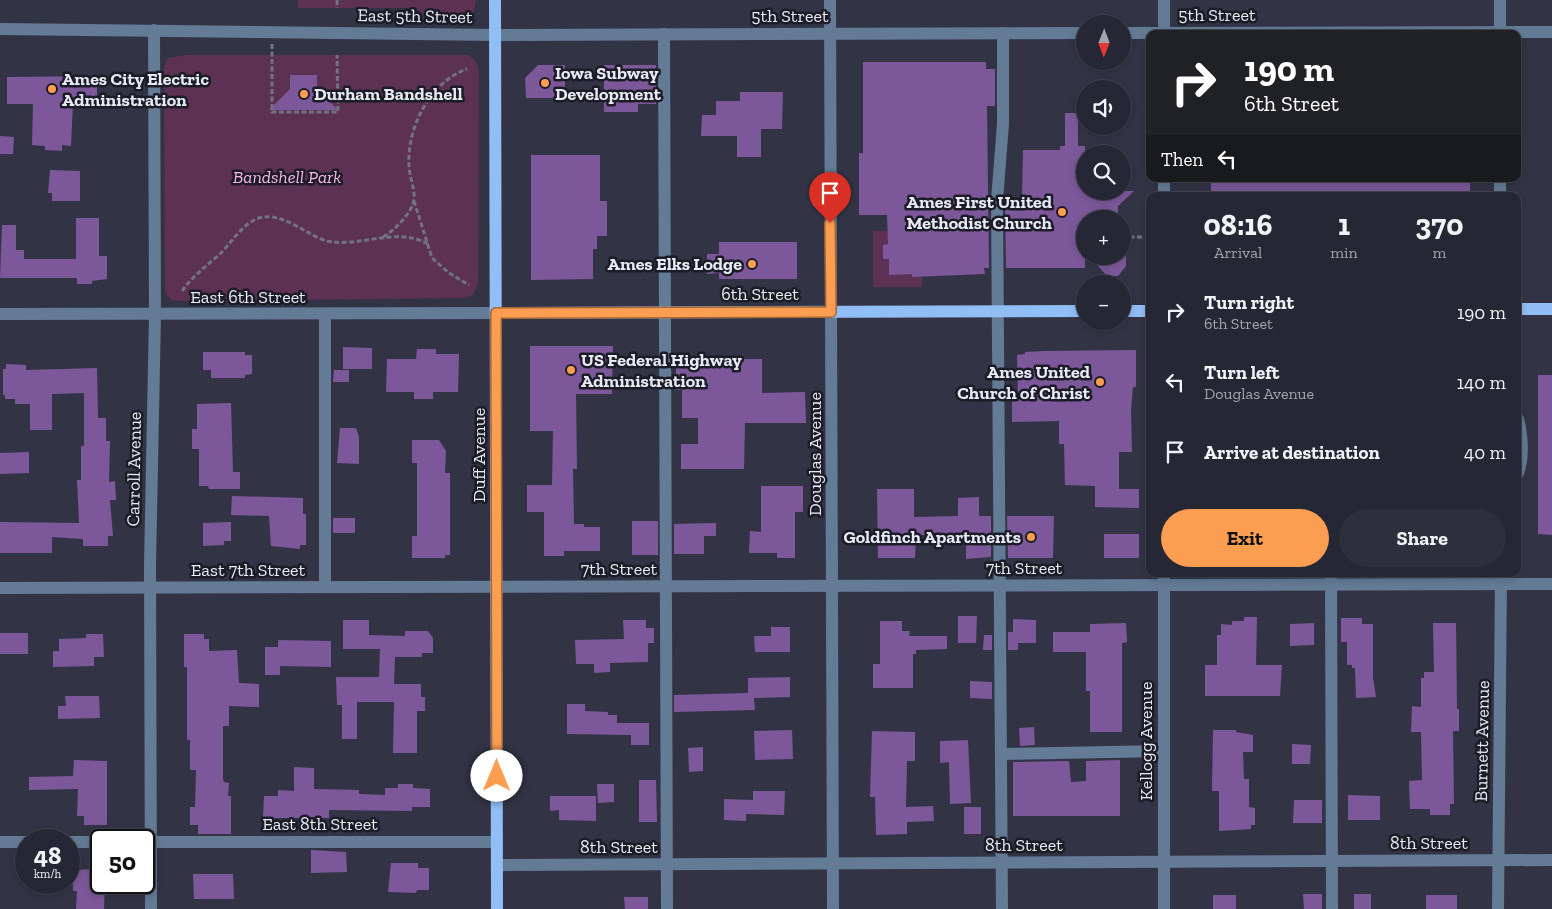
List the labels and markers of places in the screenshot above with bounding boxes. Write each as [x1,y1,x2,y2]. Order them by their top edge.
place label: Iowa Subway Development [555,62,662,105]
place label: Ames City Electric Administration [62,68,209,111]
marker: Iowa Subway Development [539,77,551,89]
marker: Ames City Electric Administration [46,83,58,95]
place label: Durham Bandshell [314,83,463,105]
marker: Durham Bandshell [298,88,310,100]
pin [809,172,851,223]
place label: Ames First United Methodist Church [907,191,1053,234]
marker: Ames First United Methodist Church [1056,206,1068,218]
place label: Ames Elks Lodge [608,253,742,275]
marker: Ames Elks Lodge [746,258,758,270]
place label: US Federal Highway Administration [581,349,742,392]
place label: Ames United Church of Christ [957,361,1091,404]
marker: US Federal Highway Administration [565,364,577,376]
marker: Ames United Church of Christ [1094,376,1106,388]
place label: Goldfinch Apartments [843,526,1021,548]
marker: Goldfinch Apartments [1025,531,1037,543]

